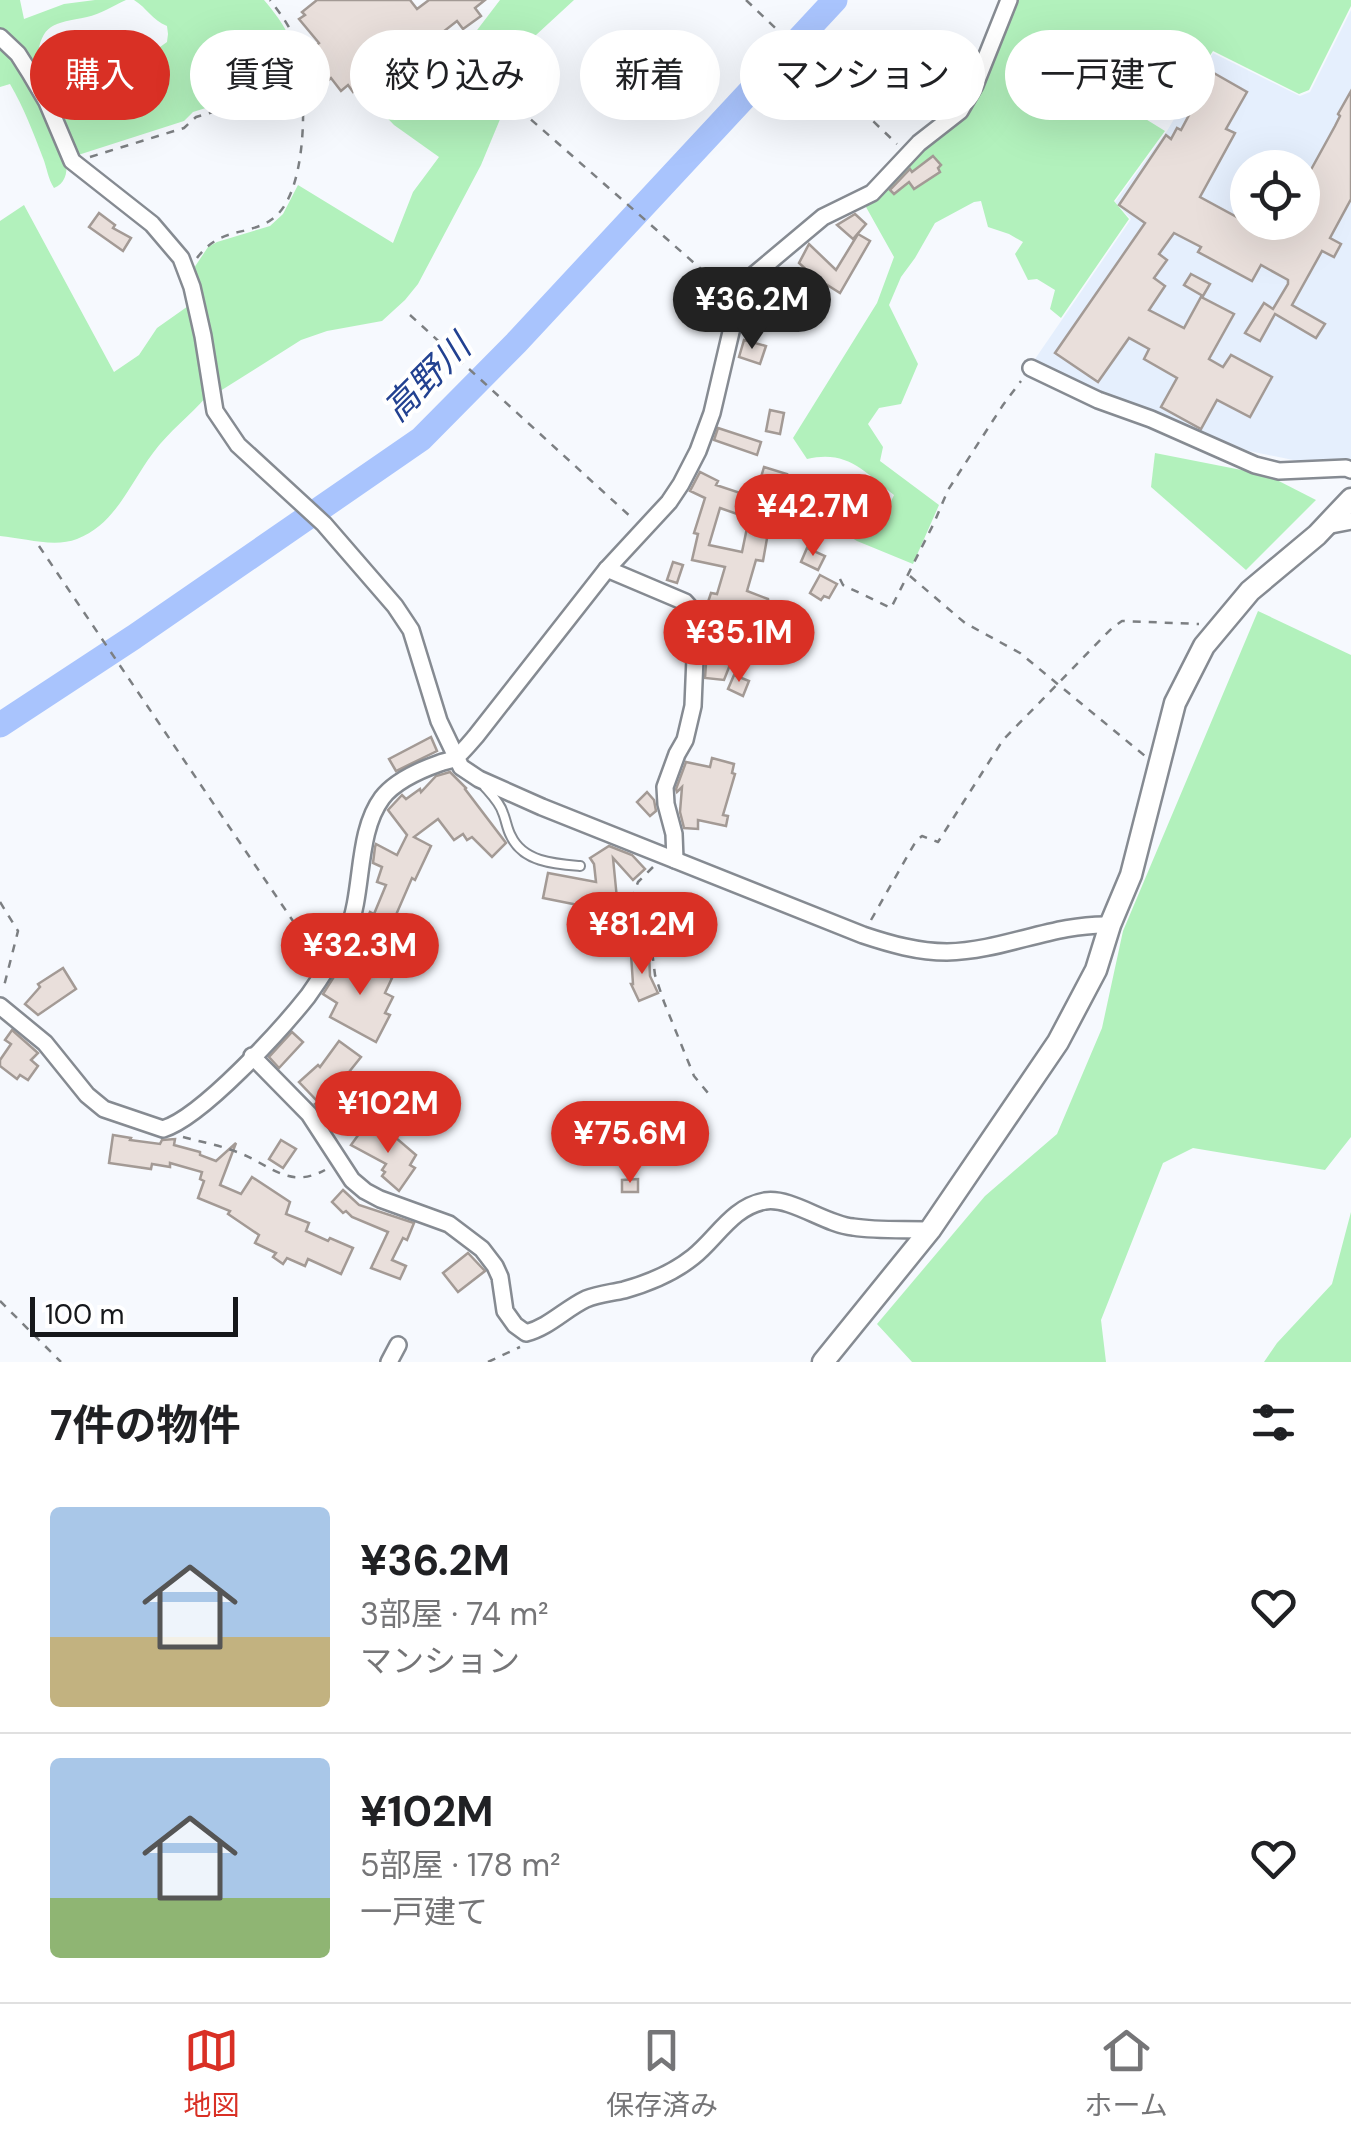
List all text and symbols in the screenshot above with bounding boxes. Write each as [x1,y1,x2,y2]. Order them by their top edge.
chip: 購入 [30,30,170,120]
chip: 賃貸 [190,30,330,120]
chip: 絞り込み [350,30,560,120]
chip: 新着 [580,30,720,120]
chip: マンション [740,30,985,120]
chip: 一戸建て [1005,30,1215,120]
map controls [1230,150,1320,240]
button: locate [1230,150,1320,240]
pin: ¥36.2M [671,267,833,352]
text: ¥36.2M [695,278,809,320]
water label: 高野川 [374,322,483,431]
pin: ¥42.7M [732,474,894,559]
text: ¥42.7M [757,485,869,527]
pin: ¥35.1M [658,600,820,685]
text: ¥35.1M [685,611,793,653]
pin: ¥81.2M [561,892,723,977]
text: ¥81.2M [589,903,695,945]
pin: ¥32.3M [279,913,441,998]
text: ¥32.3M [303,924,417,966]
pin: ¥102M [318,1071,458,1156]
text: ¥102M [337,1082,439,1124]
pin: ¥75.6M [549,1101,711,1186]
text: ¥75.6M [573,1112,687,1154]
scale bar [30,1292,238,1336]
text: 100 m [45,1296,124,1333]
icon: filters [1246,1395,1301,1450]
text: 7件の物件 [50,1398,241,1453]
text: ¥36.2M [360,1533,510,1588]
icon: home [130,1547,250,1667]
icon: heart [1246,1580,1301,1635]
text: 3部屋 · 74 m² [360,1593,548,1635]
text: マンション [360,1640,520,1682]
text: ¥102M [360,1784,493,1839]
icon: home [130,1798,250,1918]
icon: heart [1246,1831,1301,1886]
text: 5部屋 · 178 m² [360,1844,560,1886]
text: 一戸建て [360,1891,488,1933]
tab: 地図 [183,2023,239,2124]
tab: 保存済み [606,2023,718,2124]
tab: ホーム [1085,2023,1168,2124]

